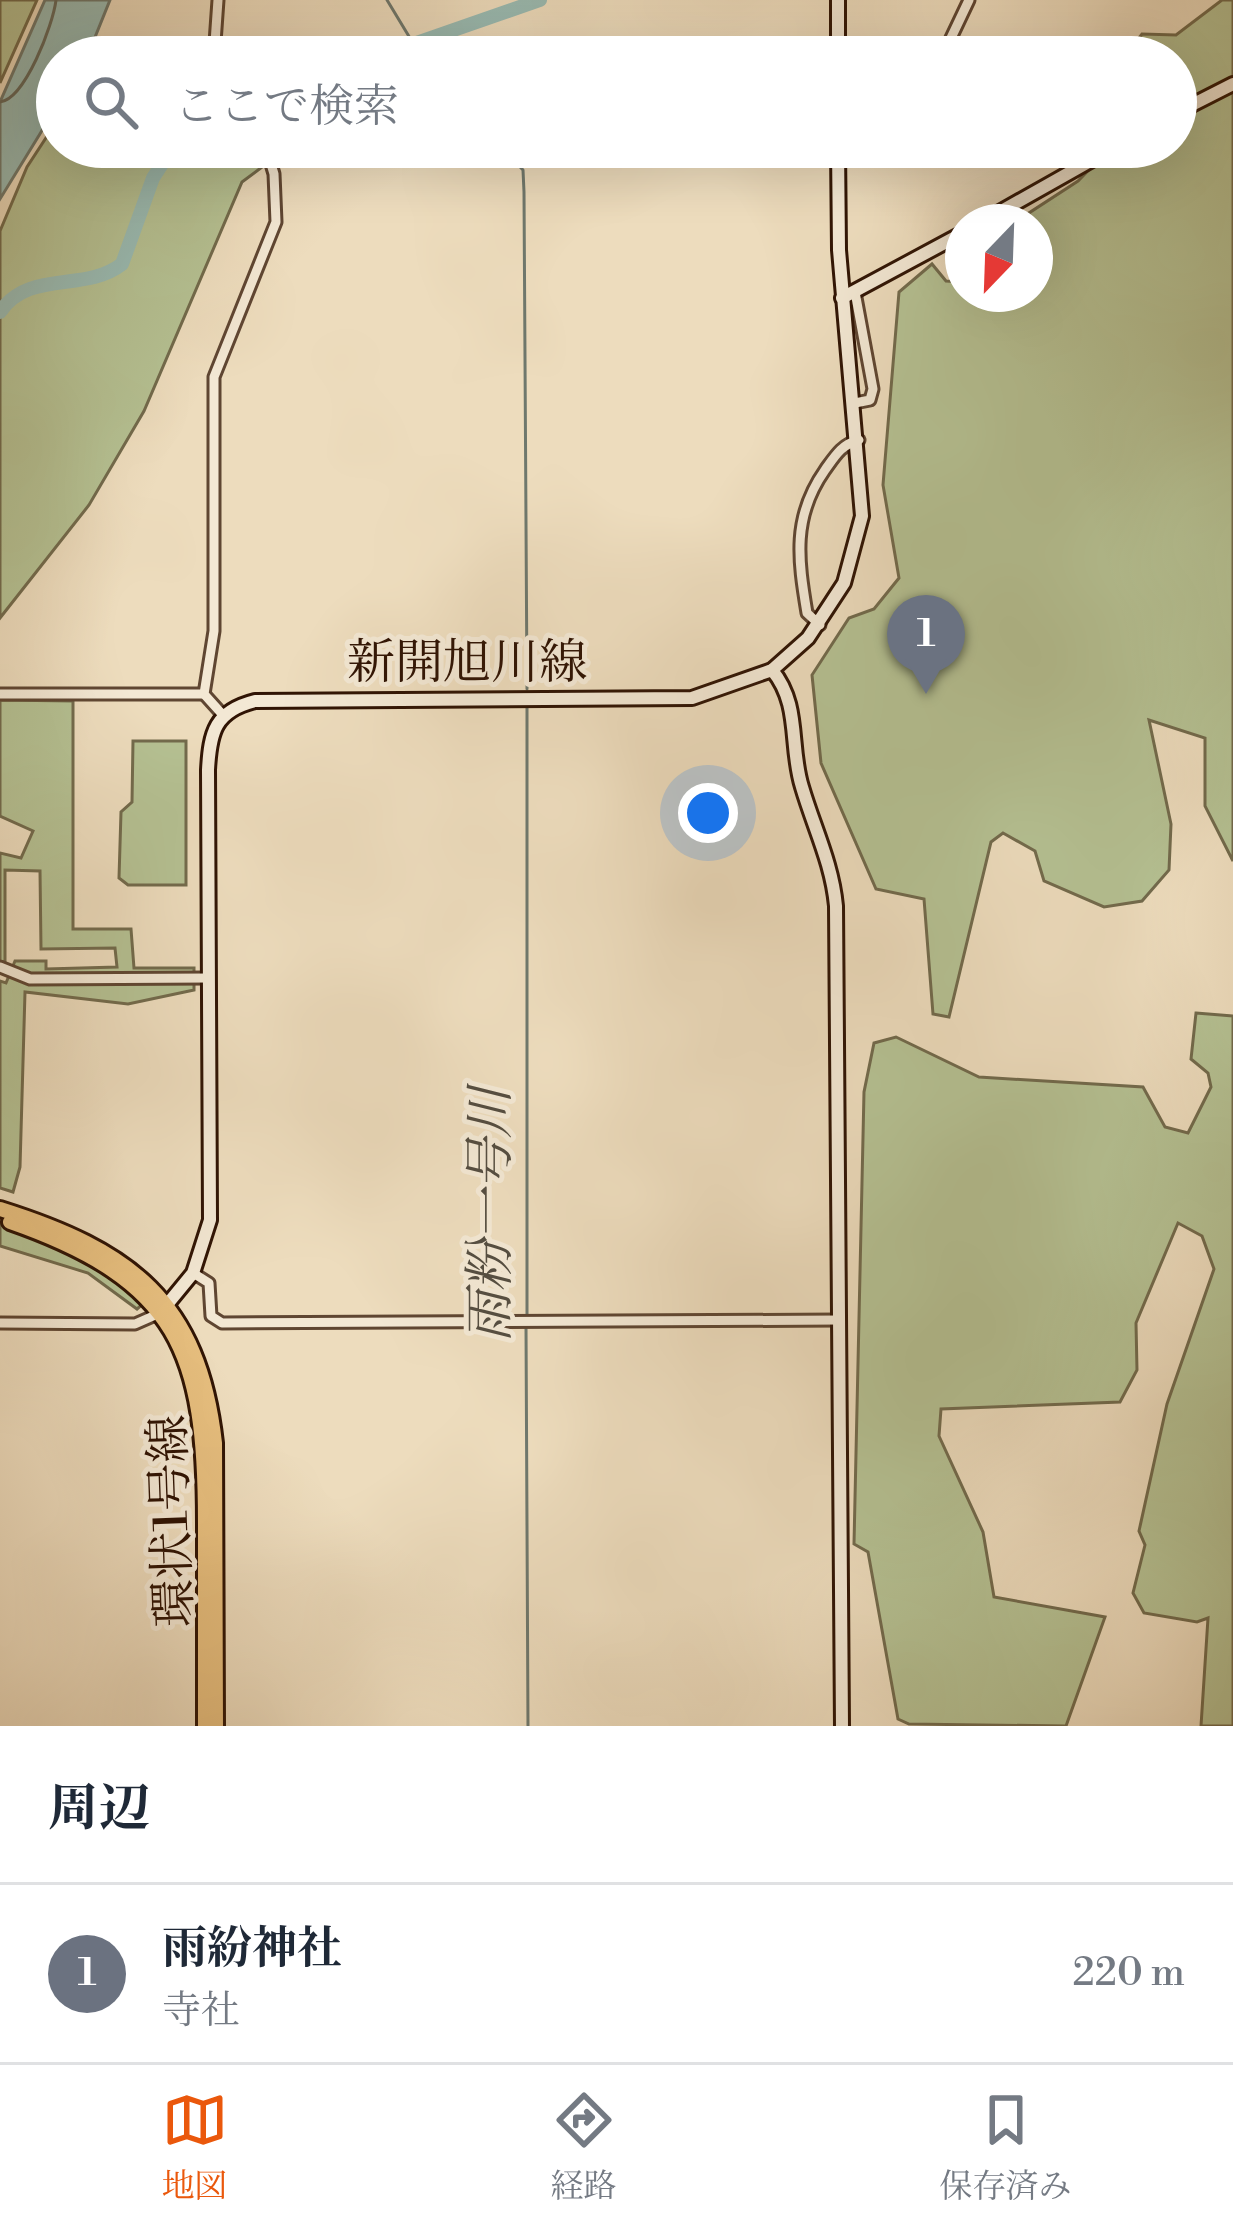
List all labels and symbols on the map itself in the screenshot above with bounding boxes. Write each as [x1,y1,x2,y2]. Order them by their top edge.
north arrow [945,204,1053,312]
pin: 1 [887,595,965,694]
street label: 新開旭川線 [347,634,587,694]
your location [678,783,738,843]
water label: 雨粉一号川 [460,1083,524,1343]
street label: 環状1号線 [139,1414,207,1628]

